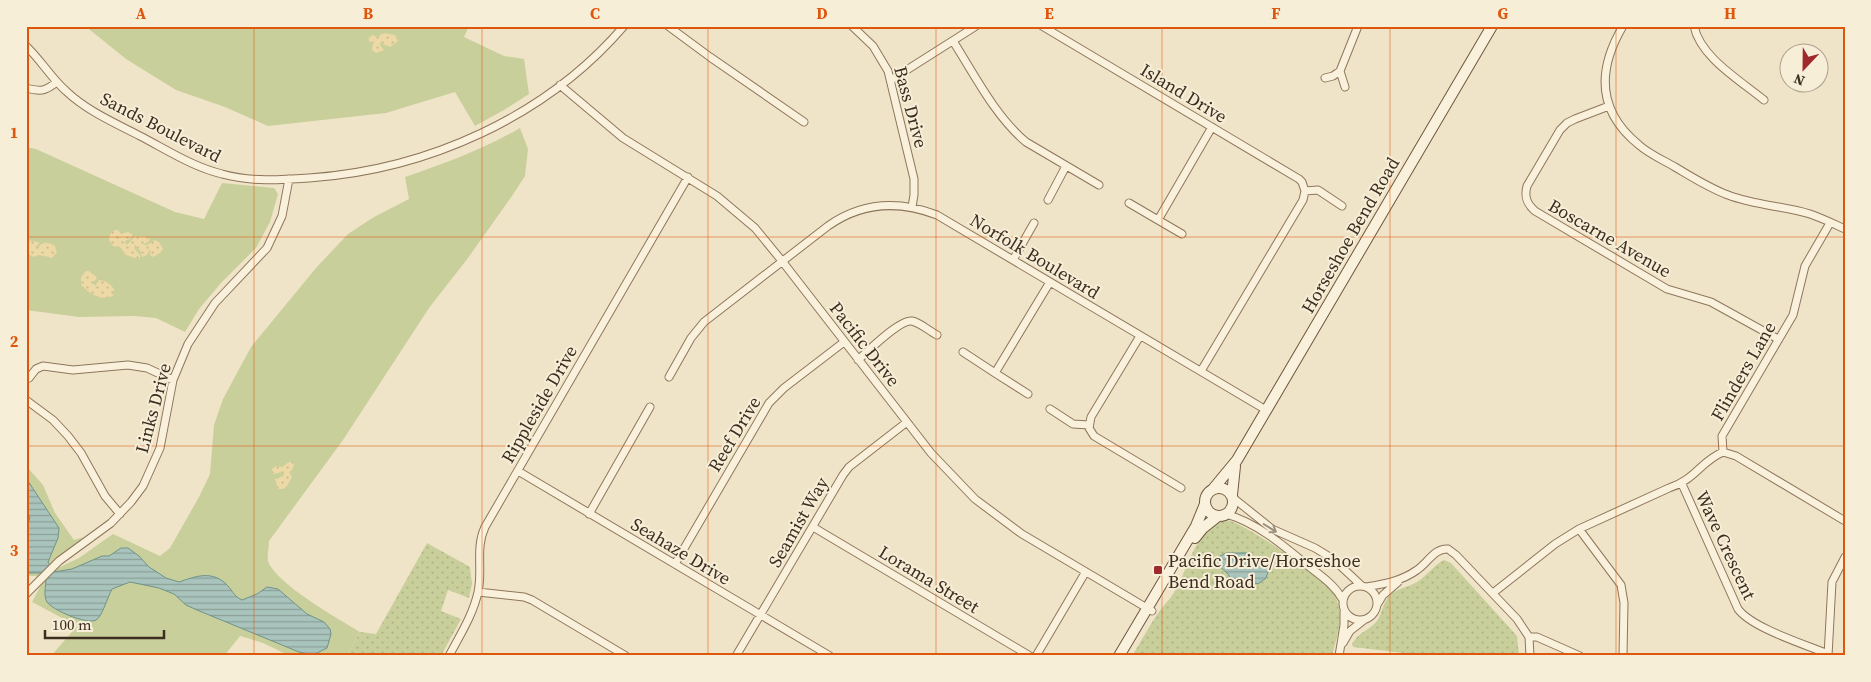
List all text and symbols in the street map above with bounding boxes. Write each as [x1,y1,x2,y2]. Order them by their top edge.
text: A [136,2,147,24]
text: B [363,2,374,24]
text: C [590,2,600,24]
text: D [816,2,828,24]
text: E [1044,2,1054,24]
text: F [1271,2,1281,24]
text: G [1498,2,1509,24]
text: H [1724,2,1736,24]
north arrow [1778,42,1828,92]
street label: Island Drive [1136,57,1232,129]
street label: Bass Drive [888,63,934,151]
text: N [1791,69,1808,91]
street label: Sands Boulevard [96,86,226,168]
text: 1 [10,121,18,143]
street label: Horseshoe Bend Road [1295,152,1405,318]
street label: Boscarne Avenue [1544,193,1676,283]
street label: Norfolk Boulevard [966,207,1104,305]
street label: Pacific Drive [824,296,906,392]
street label: Flinders Lane [1704,317,1782,425]
text: 2 [10,330,19,352]
street label: Rippleside Drive [495,340,583,468]
street label: Links Drive [129,360,177,456]
street label: Reef Drive [702,392,766,476]
street label: Seamist Way [762,472,834,572]
street label: Wave Crescent [1690,487,1762,604]
street label: Seahaze Drive [626,511,736,591]
one-way arrow [1263,523,1277,533]
text: 3 [10,539,19,561]
street label: Lorama Street [874,539,984,619]
place label: Pacific Drive/Horseshoe Bend Road [1168,548,1361,594]
marker: Pacific Drive/Horseshoe Bend Road [1152,564,1164,576]
scale bar [45,607,164,639]
text: 100 m [52,614,92,635]

